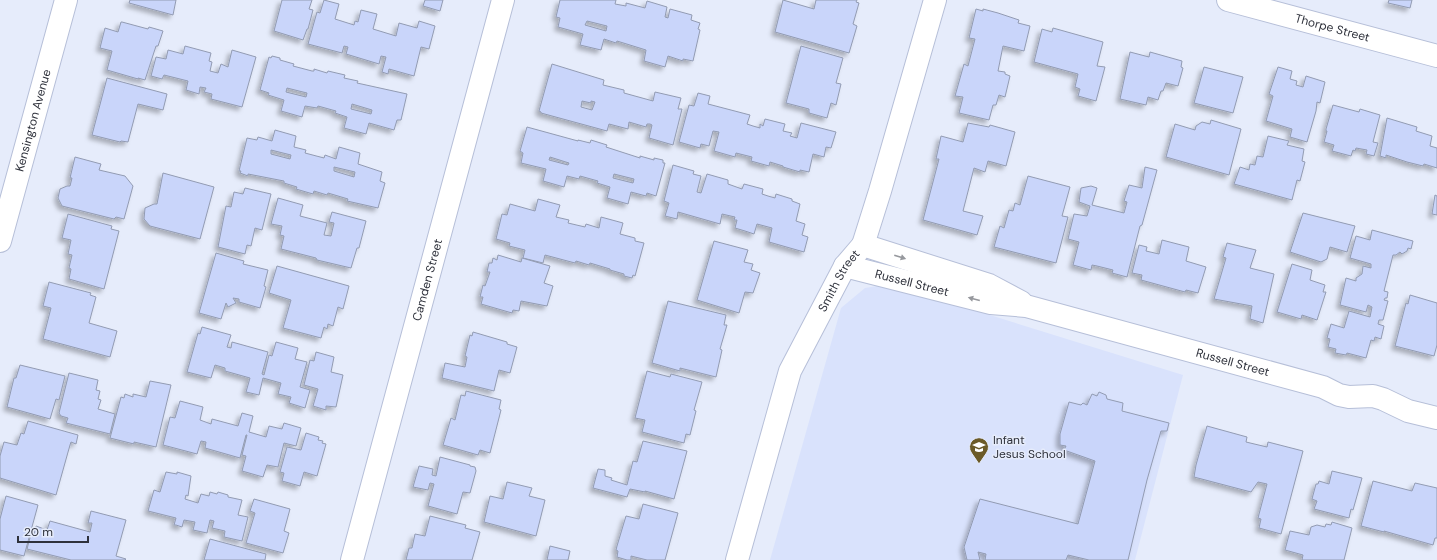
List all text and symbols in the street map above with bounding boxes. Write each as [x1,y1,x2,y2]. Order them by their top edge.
street label: Thorpe Street [1293,10,1372,46]
street label: Kensington Avenue [11,67,55,173]
street label: Camden Street [409,237,446,323]
street label: Smith Street [814,246,864,314]
one-way arrow [894,254,906,260]
street label: Russell Street [873,266,951,300]
one-way arrow [968,296,980,302]
street label: Russell Street [1194,345,1272,380]
place label: Infant Jesus School [993,432,1066,462]
school or university icon: Infant Jesus School [968,436,990,464]
scale bar [18,518,88,544]
text: 20 m [24,524,53,540]

